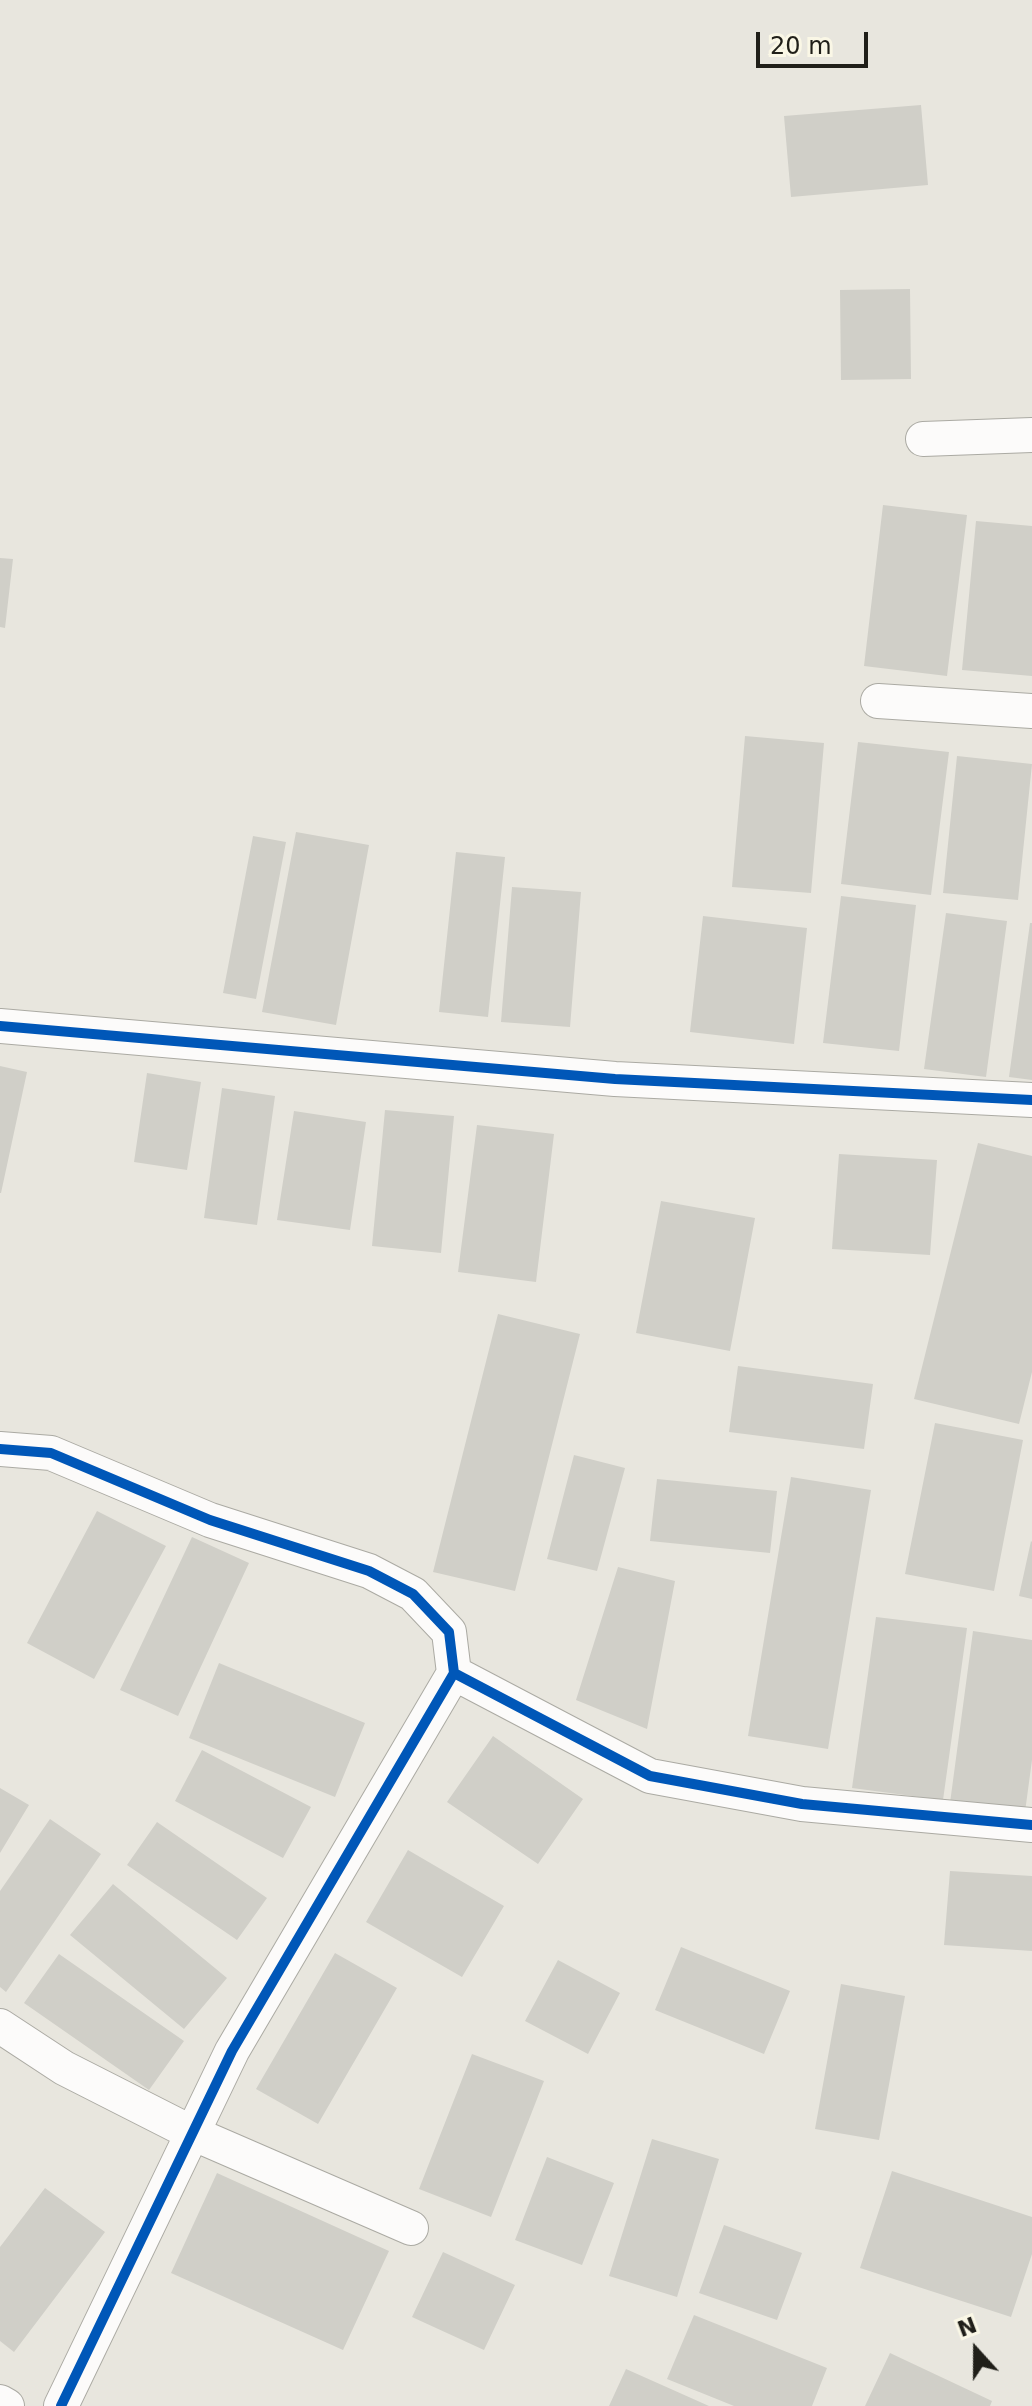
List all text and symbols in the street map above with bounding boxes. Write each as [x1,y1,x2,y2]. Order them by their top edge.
scale bar [760,16,872,66]
text: 20 m [770,32,832,60]
north arrow [936,2310,1016,2390]
text: N [954,2312,980,2342]

